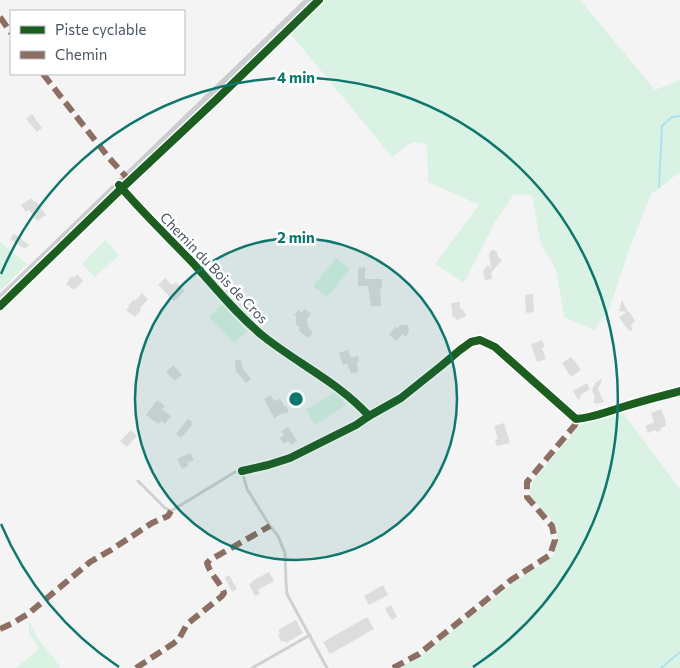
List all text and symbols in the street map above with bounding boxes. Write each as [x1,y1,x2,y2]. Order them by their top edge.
legend [10,10,185,75]
text: Piste cyclable [55,20,147,38]
text: Chemin [55,45,107,63]
text: 4 min [277,68,315,86]
street label: Chemin du Bois de Cros [157,209,272,327]
text: 2 min [277,228,315,246]
centre of rings [287,390,305,408]

